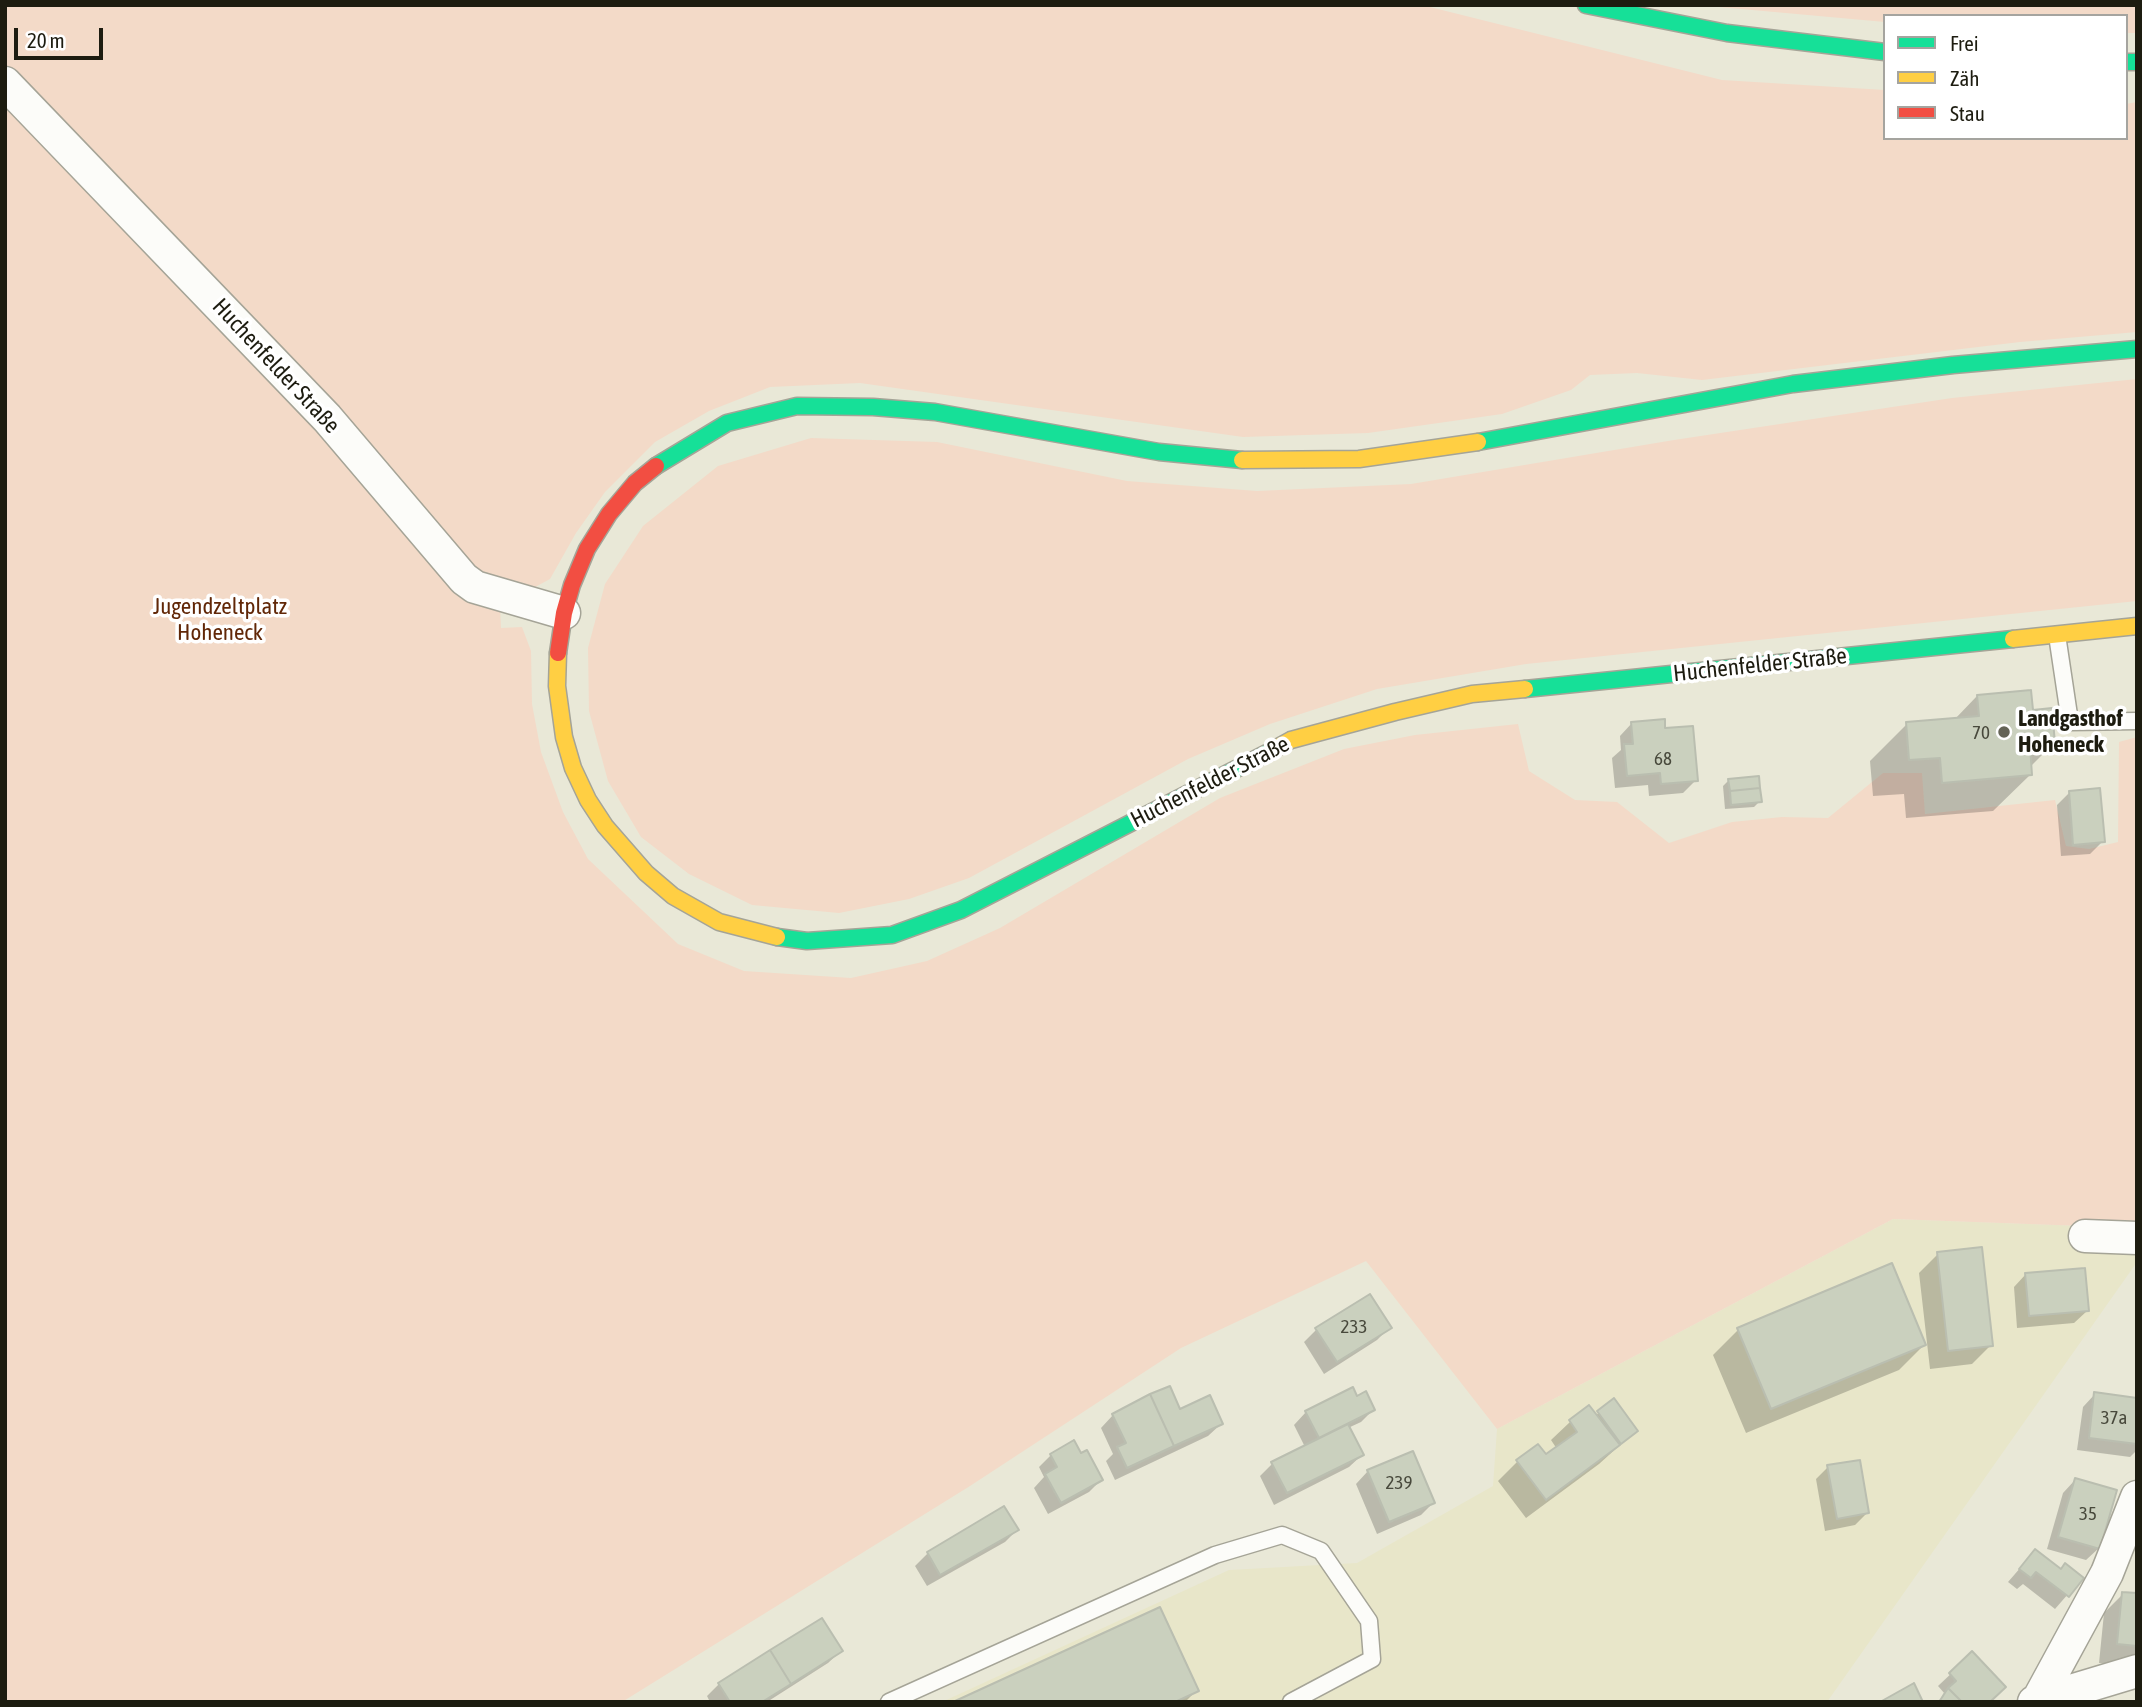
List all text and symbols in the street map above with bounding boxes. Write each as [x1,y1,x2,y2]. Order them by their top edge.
scale bar [18,14,107,58]
legend [1883,14,2128,140]
text: 20 m [27,28,65,52]
text: Frei [1950,31,1979,55]
text: Zäh [1950,66,1979,90]
text: Stau [1950,101,1985,125]
street label: Huchenfelder Straße [206,293,346,439]
park label: Jugendzeltplatz Hoheneck [153,593,287,647]
street label: Huchenfelder Straße [1672,642,1848,688]
place label: Landgasthof Hoheneck [2018,705,2123,759]
house number: 70 [1972,722,1990,744]
marker: Landgasthof Hoheneck [1996,724,2012,740]
street label: Huchenfelder Straße [1126,730,1294,834]
house number: 68 [1654,748,1672,770]
house number: 233 [1341,1316,1367,1338]
house number: 37a [2101,1407,2127,1429]
house number: 239 [1386,1472,1412,1494]
house number: 35 [2079,1503,2097,1525]

